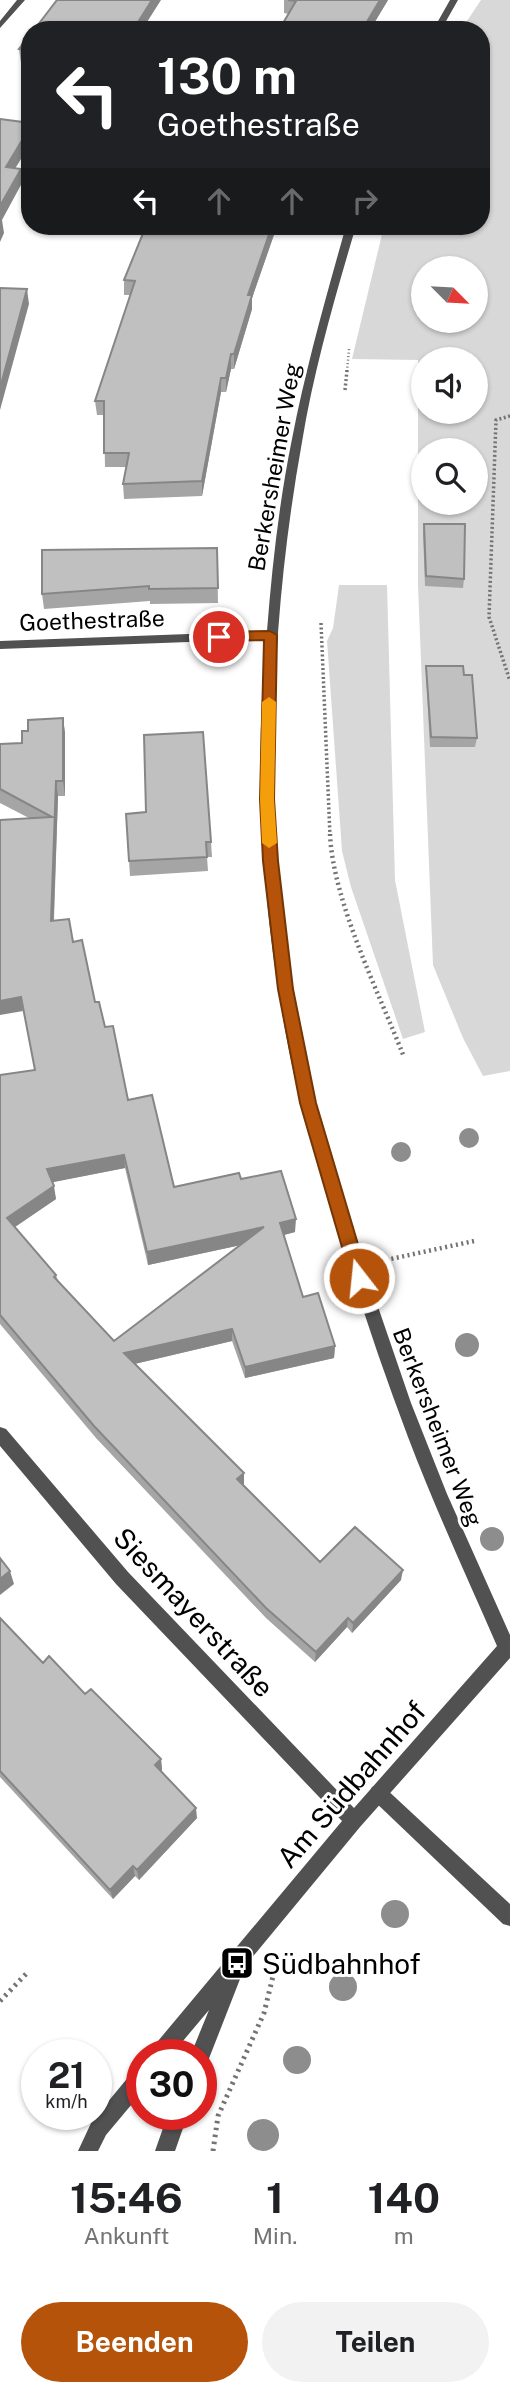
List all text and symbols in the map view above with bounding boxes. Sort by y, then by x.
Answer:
text: 130 m [157,47,297,105]
icon: left [42,49,133,140]
text: Goethestraße [157,106,360,143]
icon: left [127,182,165,220]
icon: ahead [200,182,238,220]
icon: ahead [273,182,311,220]
icon: right [346,182,384,220]
north arrow [411,256,488,332]
map controls [411,256,488,515]
button: sound [411,347,488,424]
street label: Berkersheimer Weg [242,361,306,573]
button: search [411,438,488,515]
street label: Goethestraße [19,604,165,636]
pin [189,607,249,667]
icon: arrive [200,618,238,656]
position arrow [322,1241,396,1315]
street label: Berkersheimer Weg [388,1324,488,1530]
street label: Siesmayerstraße [107,1521,281,1703]
street label: Am Südbahnhof [270,1694,432,1874]
bus stop icon: Südbahnhof [218,1944,256,1982]
place label: Südbahnhof [262,1947,421,1980]
speed limit sign: 30 [126,2039,217,2130]
text: 21 [48,2055,85,2096]
text: km/h [45,2091,88,2112]
text: 15:46 [70,2173,183,2222]
text: 1 [266,2173,284,2222]
text: 140 [367,2173,440,2222]
text: Ankunft [83,2222,169,2249]
text: Min. [253,2222,297,2249]
text: m [394,2222,414,2249]
button: Beenden [21,2302,248,2382]
button: Teilen [262,2302,489,2382]

